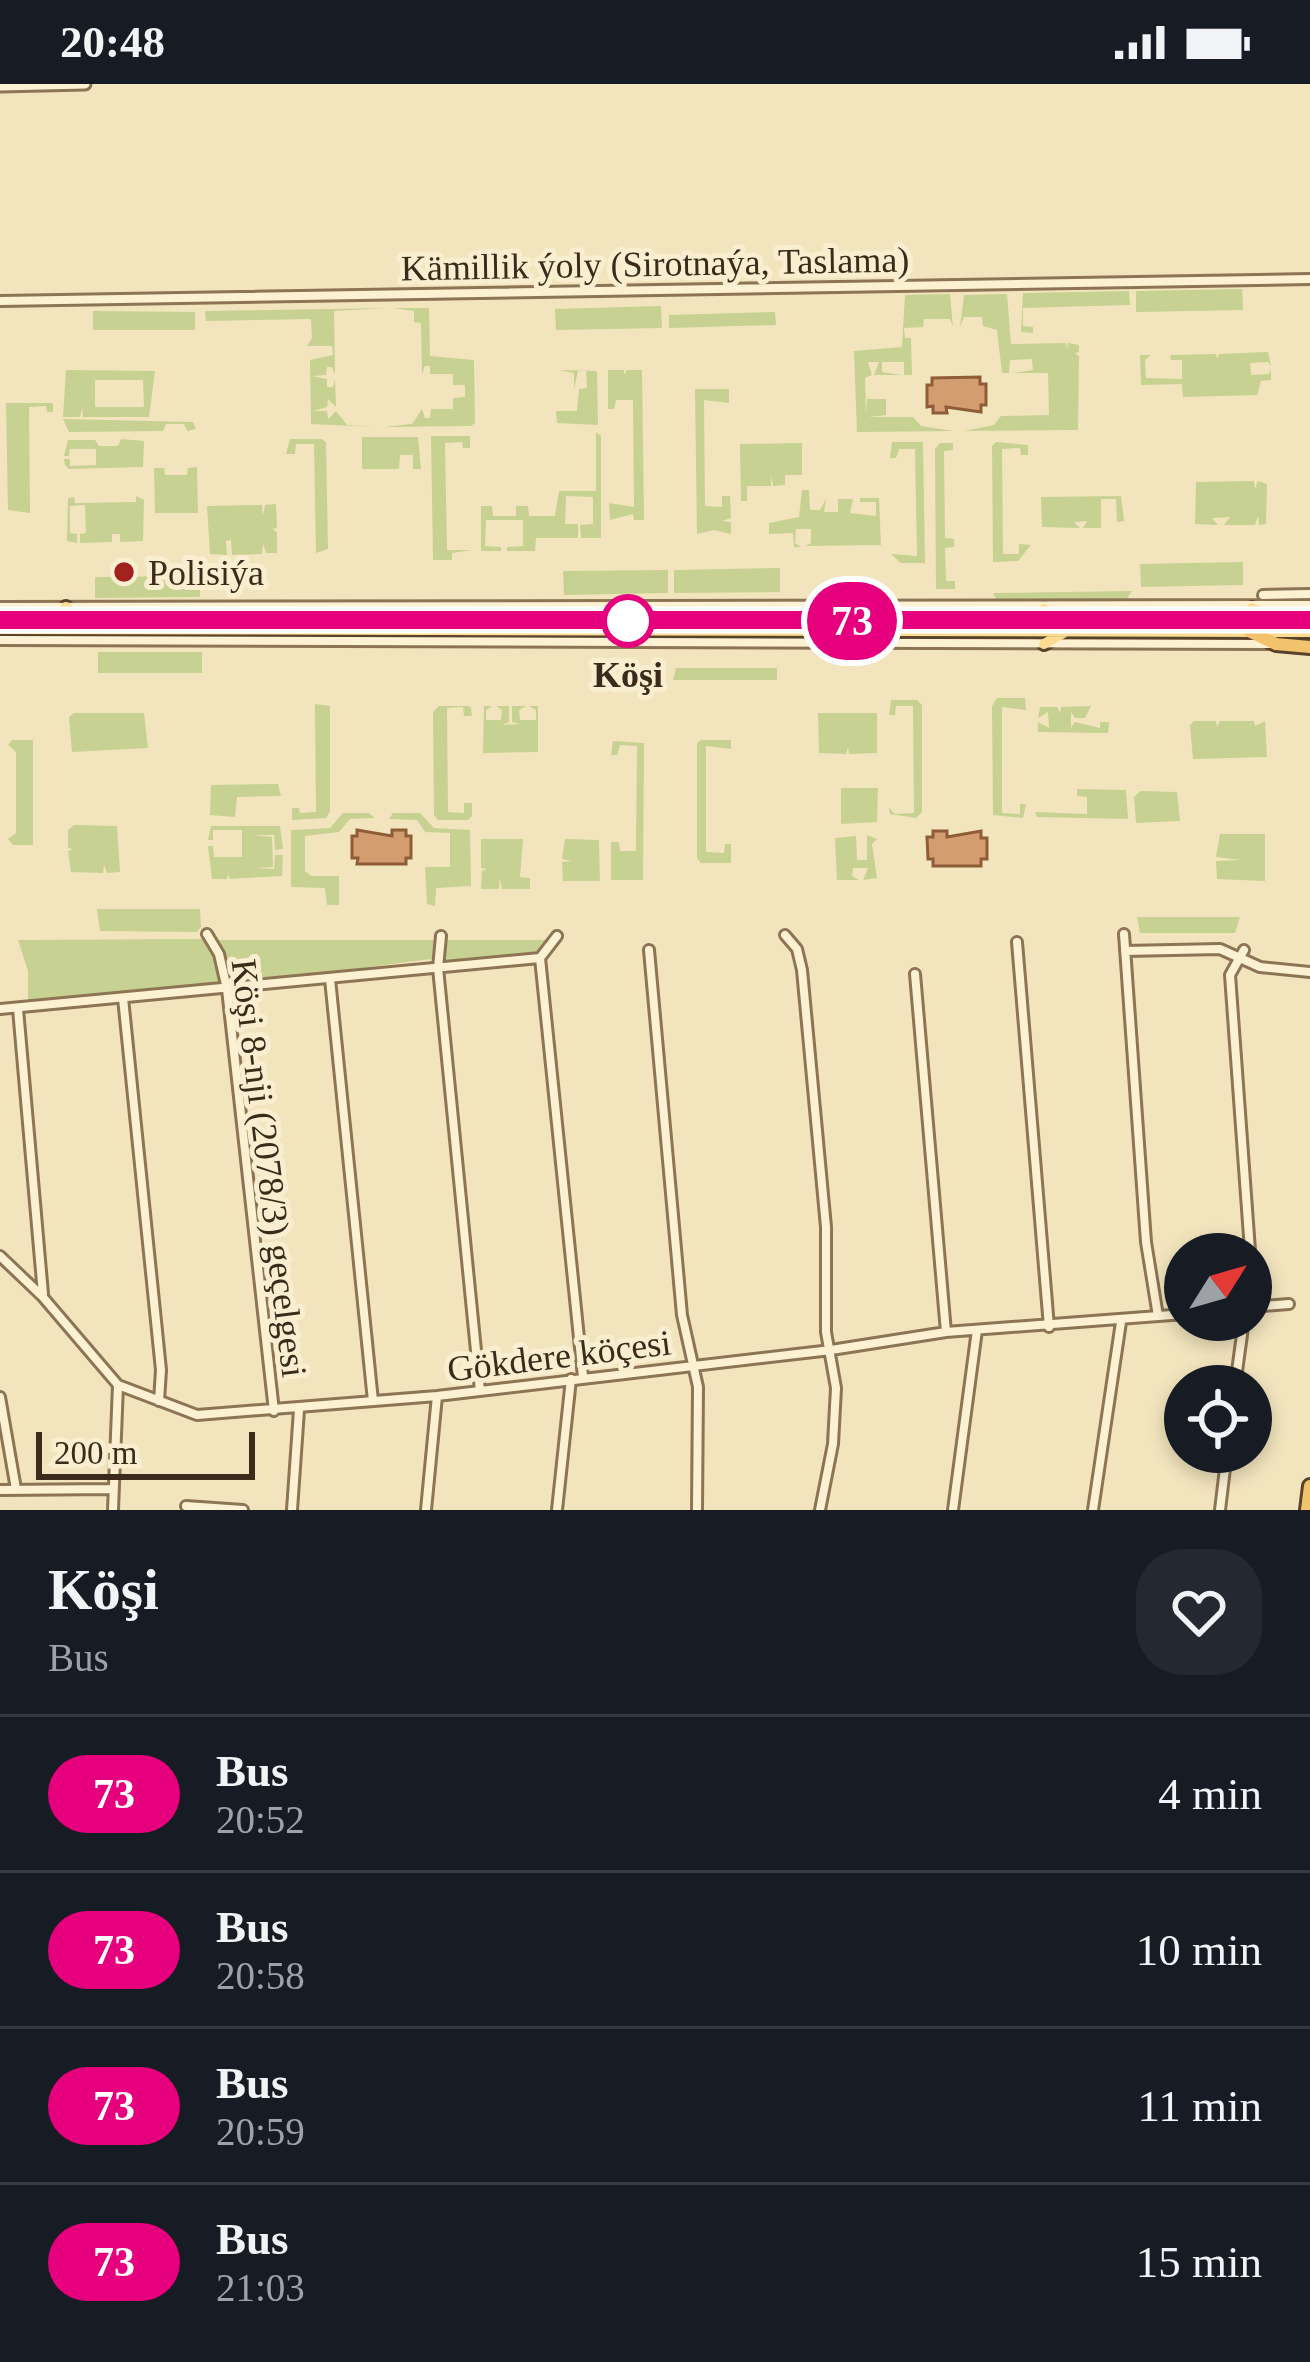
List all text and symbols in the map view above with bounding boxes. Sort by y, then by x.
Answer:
text: 20:48 [60,17,165,67]
street label: Kämillik ýoly (Sirotnaýa, Taslama) [400,240,910,288]
place label: Polisiýa [148,553,264,593]
marker: Polisiýa [111,559,137,585]
line badge: 73 [798,582,906,660]
marker: Köşi [603,596,653,646]
text: 73 [831,598,873,644]
place label: Köşi [593,655,663,695]
street label: Köşi 8-nji (2078/3) geçelgesi [224,957,315,1379]
north arrow [1164,1233,1272,1341]
map controls [1164,1233,1272,1473]
street label: Gökdere köçesi [445,1322,673,1390]
button: locate [1164,1365,1272,1473]
scale bar [36,1426,255,1479]
text: 200 m [54,1435,137,1471]
button: heart [1136,1549,1262,1675]
text: Köşi [48,1558,159,1621]
text: Bus [48,1636,109,1679]
text: Bus [216,1746,289,1796]
text: 4 min [1158,1769,1262,1819]
text: 73 [93,1771,135,1817]
text: 20:52 [216,1798,305,1841]
text: Bus [216,1902,289,1952]
text: 10 min [1136,1925,1262,1975]
text: 73 [93,1927,135,1973]
text: 20:58 [216,1954,305,1997]
text: Bus [216,2058,289,2108]
text: 11 min [1137,2081,1262,2131]
text: 73 [93,2083,135,2129]
text: 20:59 [216,2110,305,2153]
text: Bus [216,2214,289,2264]
text: 15 min [1136,2237,1262,2287]
text: 73 [93,2239,135,2285]
text: 21:03 [216,2266,305,2309]

